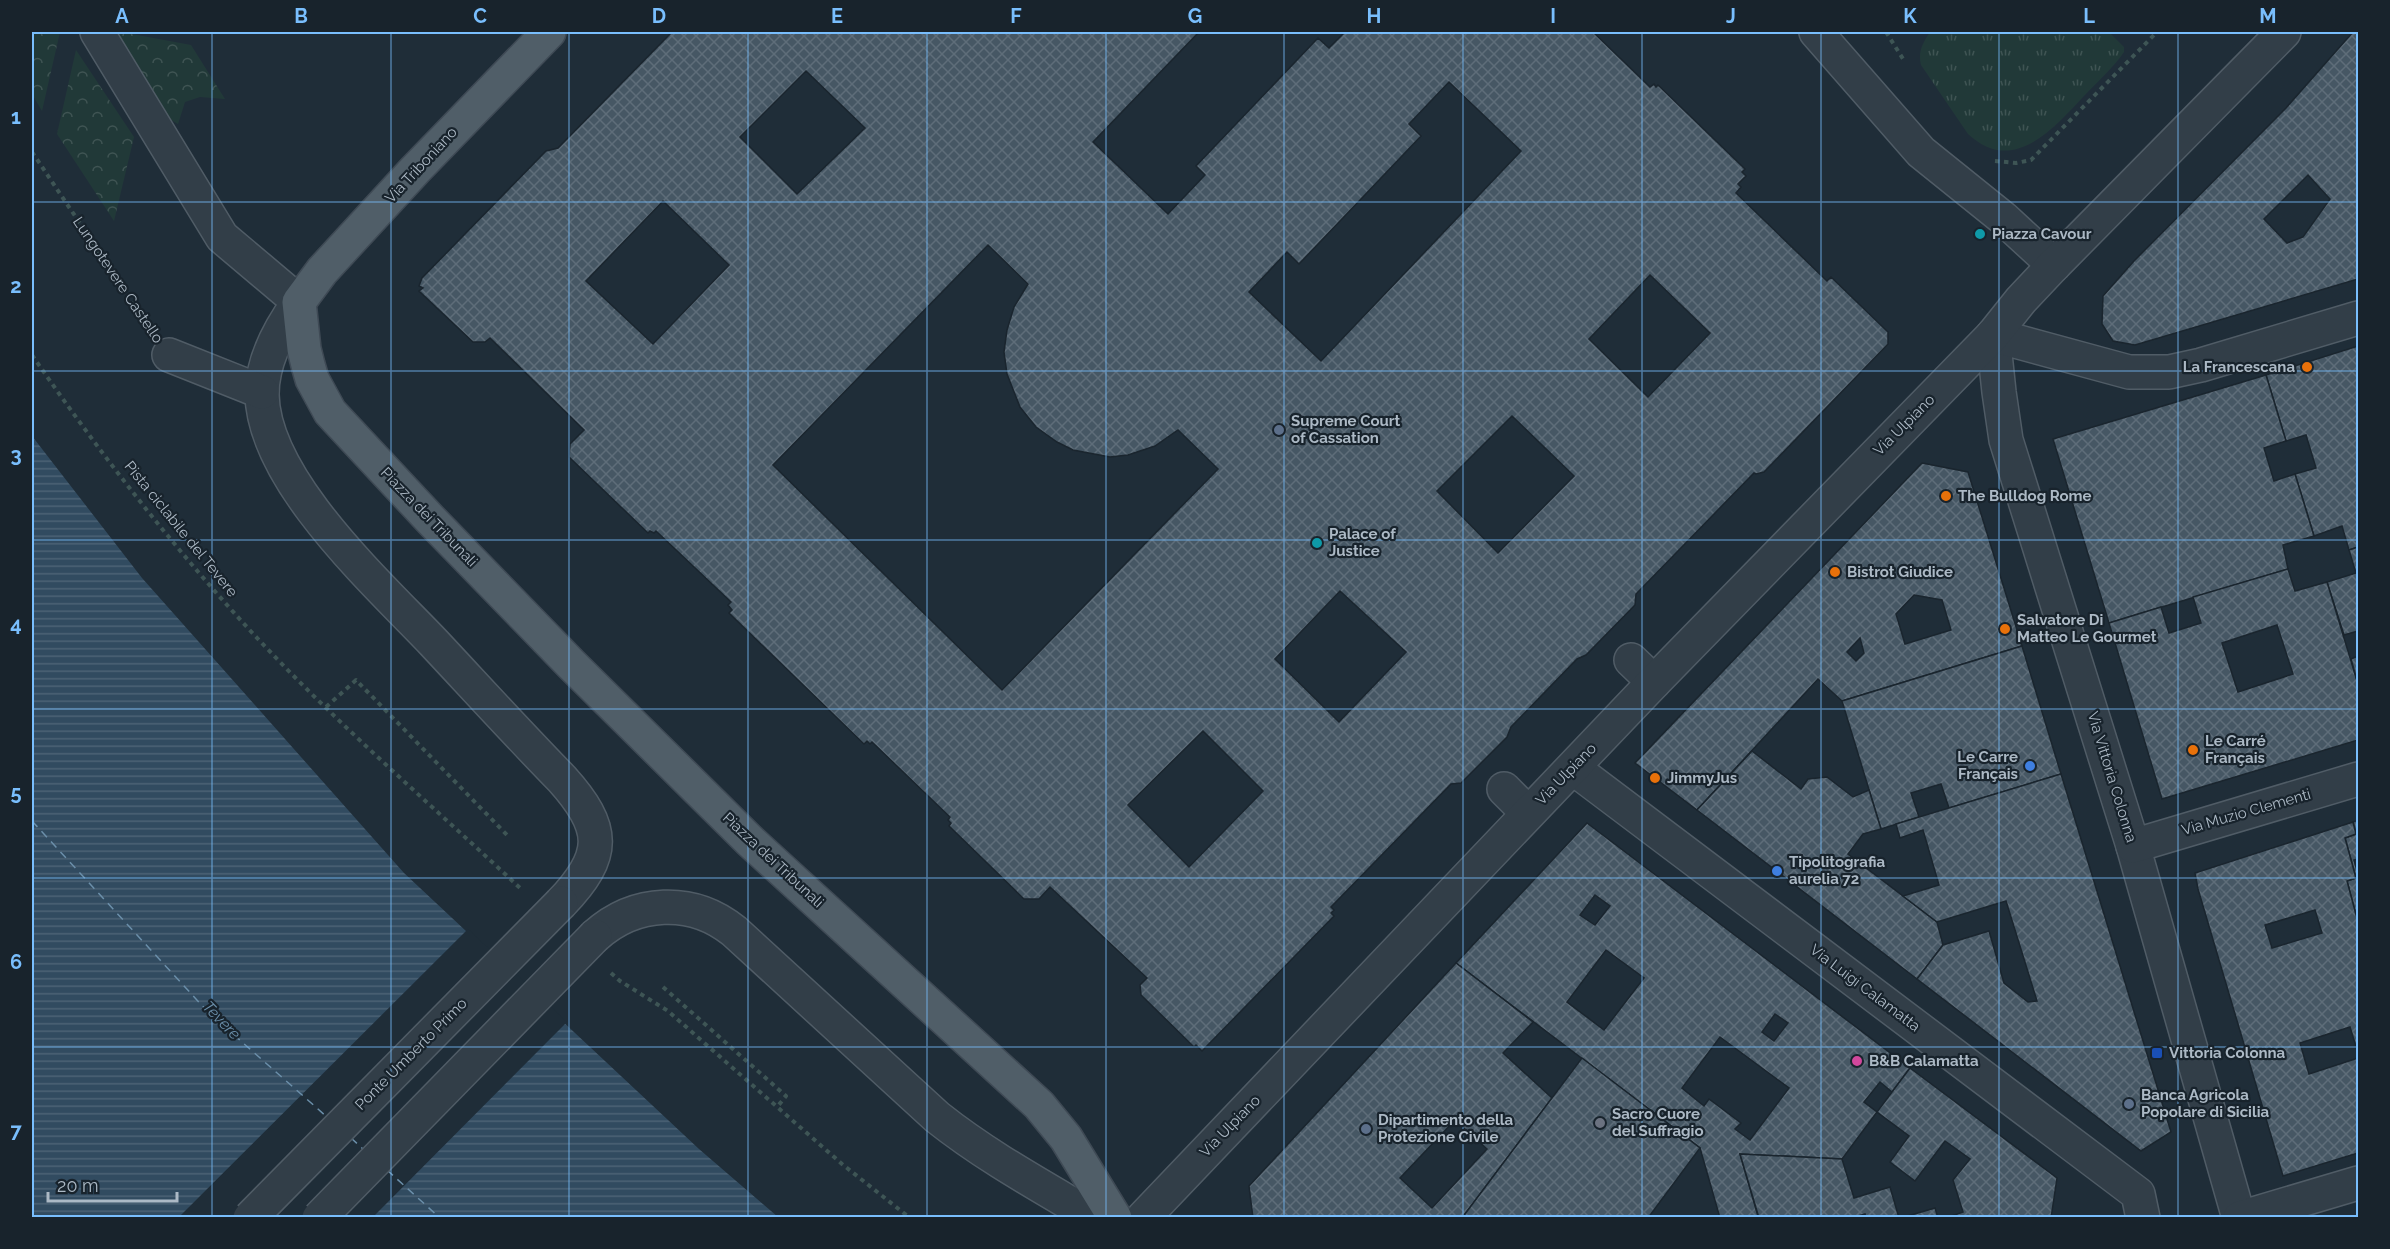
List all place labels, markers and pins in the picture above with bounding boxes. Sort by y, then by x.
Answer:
place label: Piazza Cavour [1992,225,2092,243]
marker: Piazza Cavour [1973,227,1987,241]
place label: La Francescana [2183,358,2295,376]
marker: La Francescana [2300,360,2314,374]
place label: Supreme Court of Cassation [1291,412,1401,447]
marker: Supreme Court of Cassation [1272,423,1286,437]
place label: The Bulldog Rome [1958,487,2092,505]
marker: The Bulldog Rome [1939,489,1953,503]
place label: Palace of Justice [1329,525,1396,560]
marker: Palace of Justice [1310,536,1324,550]
place label: Bistrot Giudice [1847,563,1953,581]
marker: Bistrot Giudice [1828,565,1842,579]
place label: Salvatore Di Matteo Le Gourmet [2017,611,2157,646]
marker: Salvatore Di Matteo Le Gourmet [1998,622,2012,636]
place label: Le Carré Français [2205,732,2266,767]
marker: Le Carré Français [2186,743,2200,757]
place label: Le Carre Français [1957,748,2018,783]
marker: Le Carre Français [2023,759,2037,773]
place label: JimmyJus [1667,769,1737,787]
marker: JimmyJus [1648,771,1662,785]
place label: Tipolitografia aurelia 72 [1789,853,1885,888]
marker: Tipolitografia aurelia 72 [1770,864,1784,878]
place label: Vittoria Colonna [2169,1044,2286,1062]
marker: Vittoria Colonna [2150,1046,2164,1060]
place label: B&B Calamatta [1869,1052,1979,1070]
marker: B&B Calamatta [1850,1054,1864,1068]
place label: Banca Agricola Popolare di Sicilia [2141,1086,2270,1121]
marker: Banca Agricola Popolare di Sicilia [2122,1097,2136,1111]
place label: Sacro Cuore del Suffragio [1612,1105,1703,1140]
place label: Dipartimento della Protezione Civile [1378,1111,1514,1146]
marker: Sacro Cuore del Suffragio [1593,1116,1607,1130]
marker: Dipartimento della Protezione Civile [1359,1122,1373,1136]

